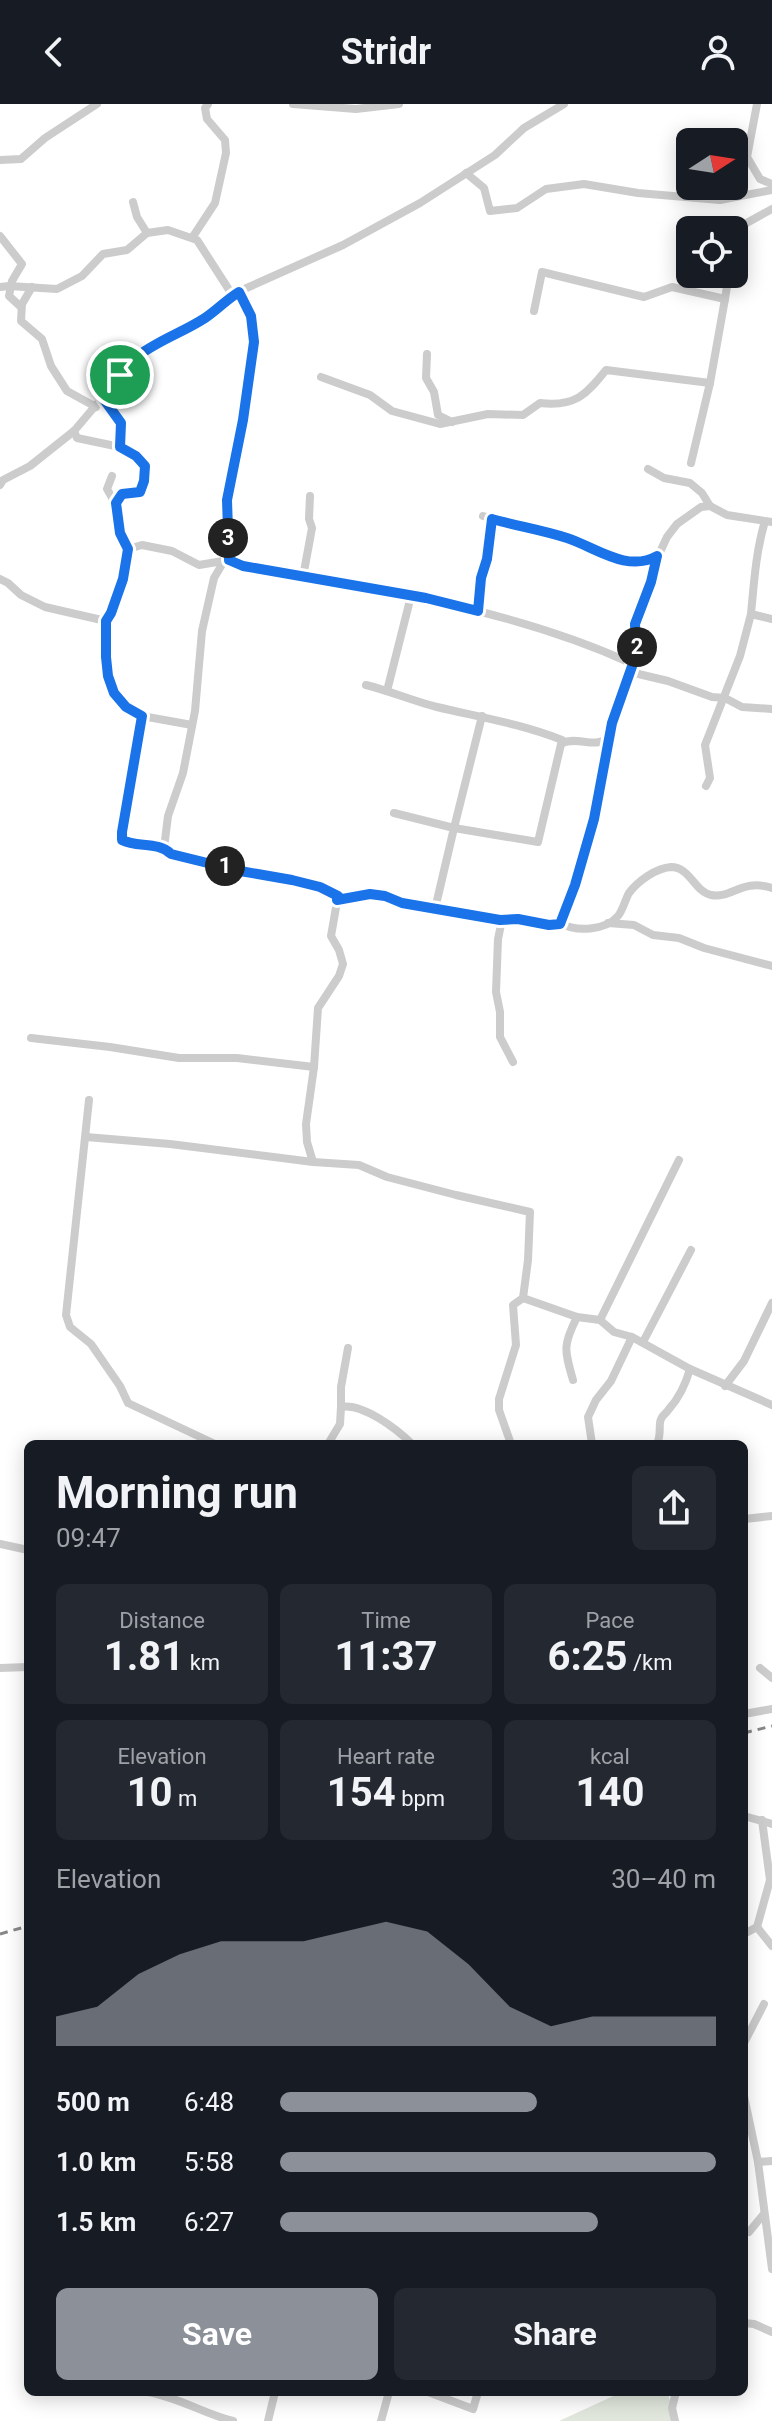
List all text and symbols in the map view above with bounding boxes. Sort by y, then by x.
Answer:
icon: back [32,30,76,74]
icon: person [696,30,740,74]
text: Stridr [341,31,431,73]
north arrow [676,128,748,200]
map controls [676,128,748,288]
button: locate [676,216,748,288]
pin [86,341,154,409]
icon: arrive [98,353,142,397]
pin: 3 [208,518,248,558]
text: 3 [222,525,234,550]
pin: 2 [617,627,657,667]
text: 2 [631,634,643,659]
pin: 1 [205,846,245,886]
text: 1 [219,853,231,878]
button: share [632,1466,716,1550]
text: Morning run [56,1467,298,1519]
text: 09:47 [56,1523,121,1553]
text: Distance [119,1608,205,1633]
text: Time [361,1608,411,1633]
text: Pace [586,1608,634,1633]
text: 1.81 [104,1633,184,1680]
text: 11:37 [334,1633,438,1680]
text: 6:25 [547,1633,628,1680]
text: km [184,1650,220,1675]
text: /km [628,1650,673,1675]
text: Elevation [117,1744,207,1769]
text: Heart rate [337,1744,435,1769]
text: kcal [590,1744,630,1769]
text: 10 [127,1769,173,1816]
text: 154 [327,1769,396,1816]
text: 140 [576,1769,644,1816]
text: m [173,1786,197,1811]
text: bpm [396,1786,445,1811]
text: Elevation [56,1864,161,1894]
text: 30–40 m [611,1864,716,1894]
text: 500 m [56,2087,130,2117]
text: 6:48 [184,2087,234,2117]
text: 1.0 km [56,2147,136,2177]
text: 5:58 [184,2147,234,2177]
text: 1.5 km [56,2207,136,2237]
text: 6:27 [184,2207,234,2237]
button: Save [56,2288,378,2380]
button: Share [394,2288,716,2380]

